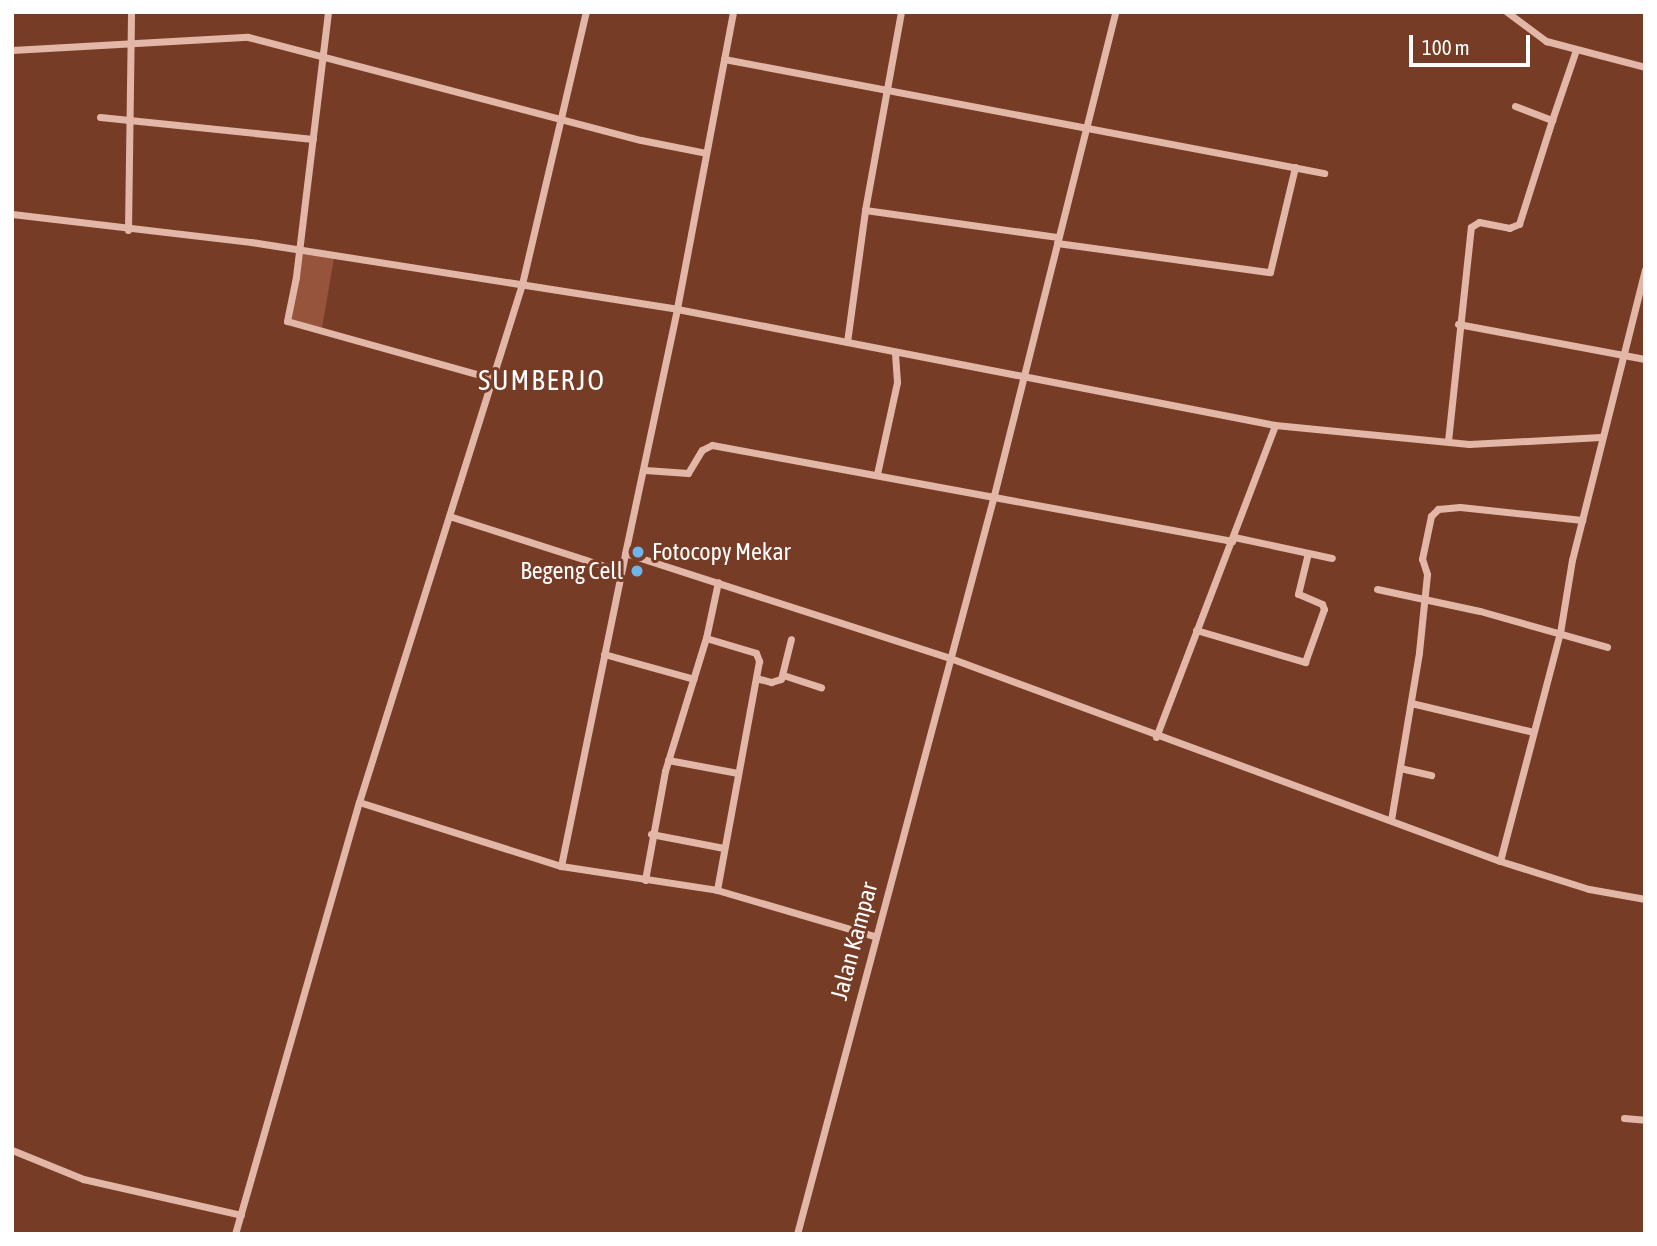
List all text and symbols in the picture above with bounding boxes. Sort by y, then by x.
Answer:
scale bar [1412,21,1533,65]
text: 100 m [1422,35,1470,59]
district label: SUMBERJO [479,363,605,397]
place label: Fotocopy Mekar [652,538,791,566]
marker: Fotocopy Mekar [630,544,646,560]
place label: Begeng Cell [520,557,623,585]
marker: Begeng Cell [629,563,645,579]
street label: Jalan Kampar [824,879,884,1003]

